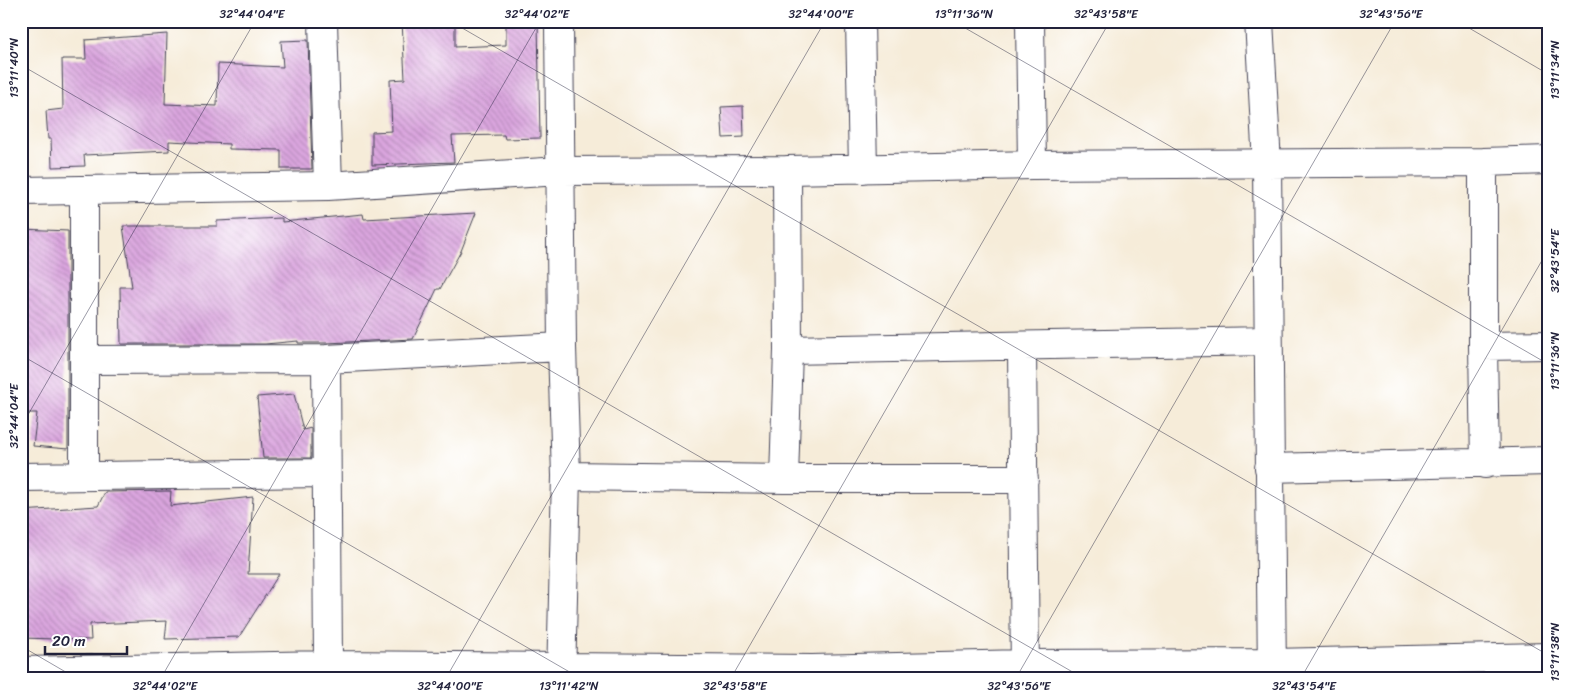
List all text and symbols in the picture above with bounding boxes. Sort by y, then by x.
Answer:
text: 32°44'04"E [220,3,286,25]
text: 32°44'02"E [505,3,570,25]
text: 32°44'00"E [789,3,855,25]
text: 13°11'36"N [935,3,994,25]
text: 32°43'58"E [1074,3,1139,25]
text: 32°43'56"E [1360,3,1424,25]
text: 13°11'40"N [3,37,25,98]
text: 13°11'34"N [1544,40,1566,100]
text: 32°43'54"E [1544,228,1566,293]
text: 13°11'36"N [1544,331,1566,390]
text: 32°44'04"E [3,382,25,448]
text: 13°11'38"N [1544,622,1566,681]
scale bar [45,624,128,656]
text: 20 m [52,628,86,654]
text: 32°44'02"E [133,675,198,697]
text: 32°44'00"E [418,675,484,697]
text: 13°11'42"N [539,675,599,697]
text: 32°43'58"E [703,675,768,697]
text: 32°43'56"E [988,675,1052,697]
text: 32°43'54"E [1272,675,1337,697]

